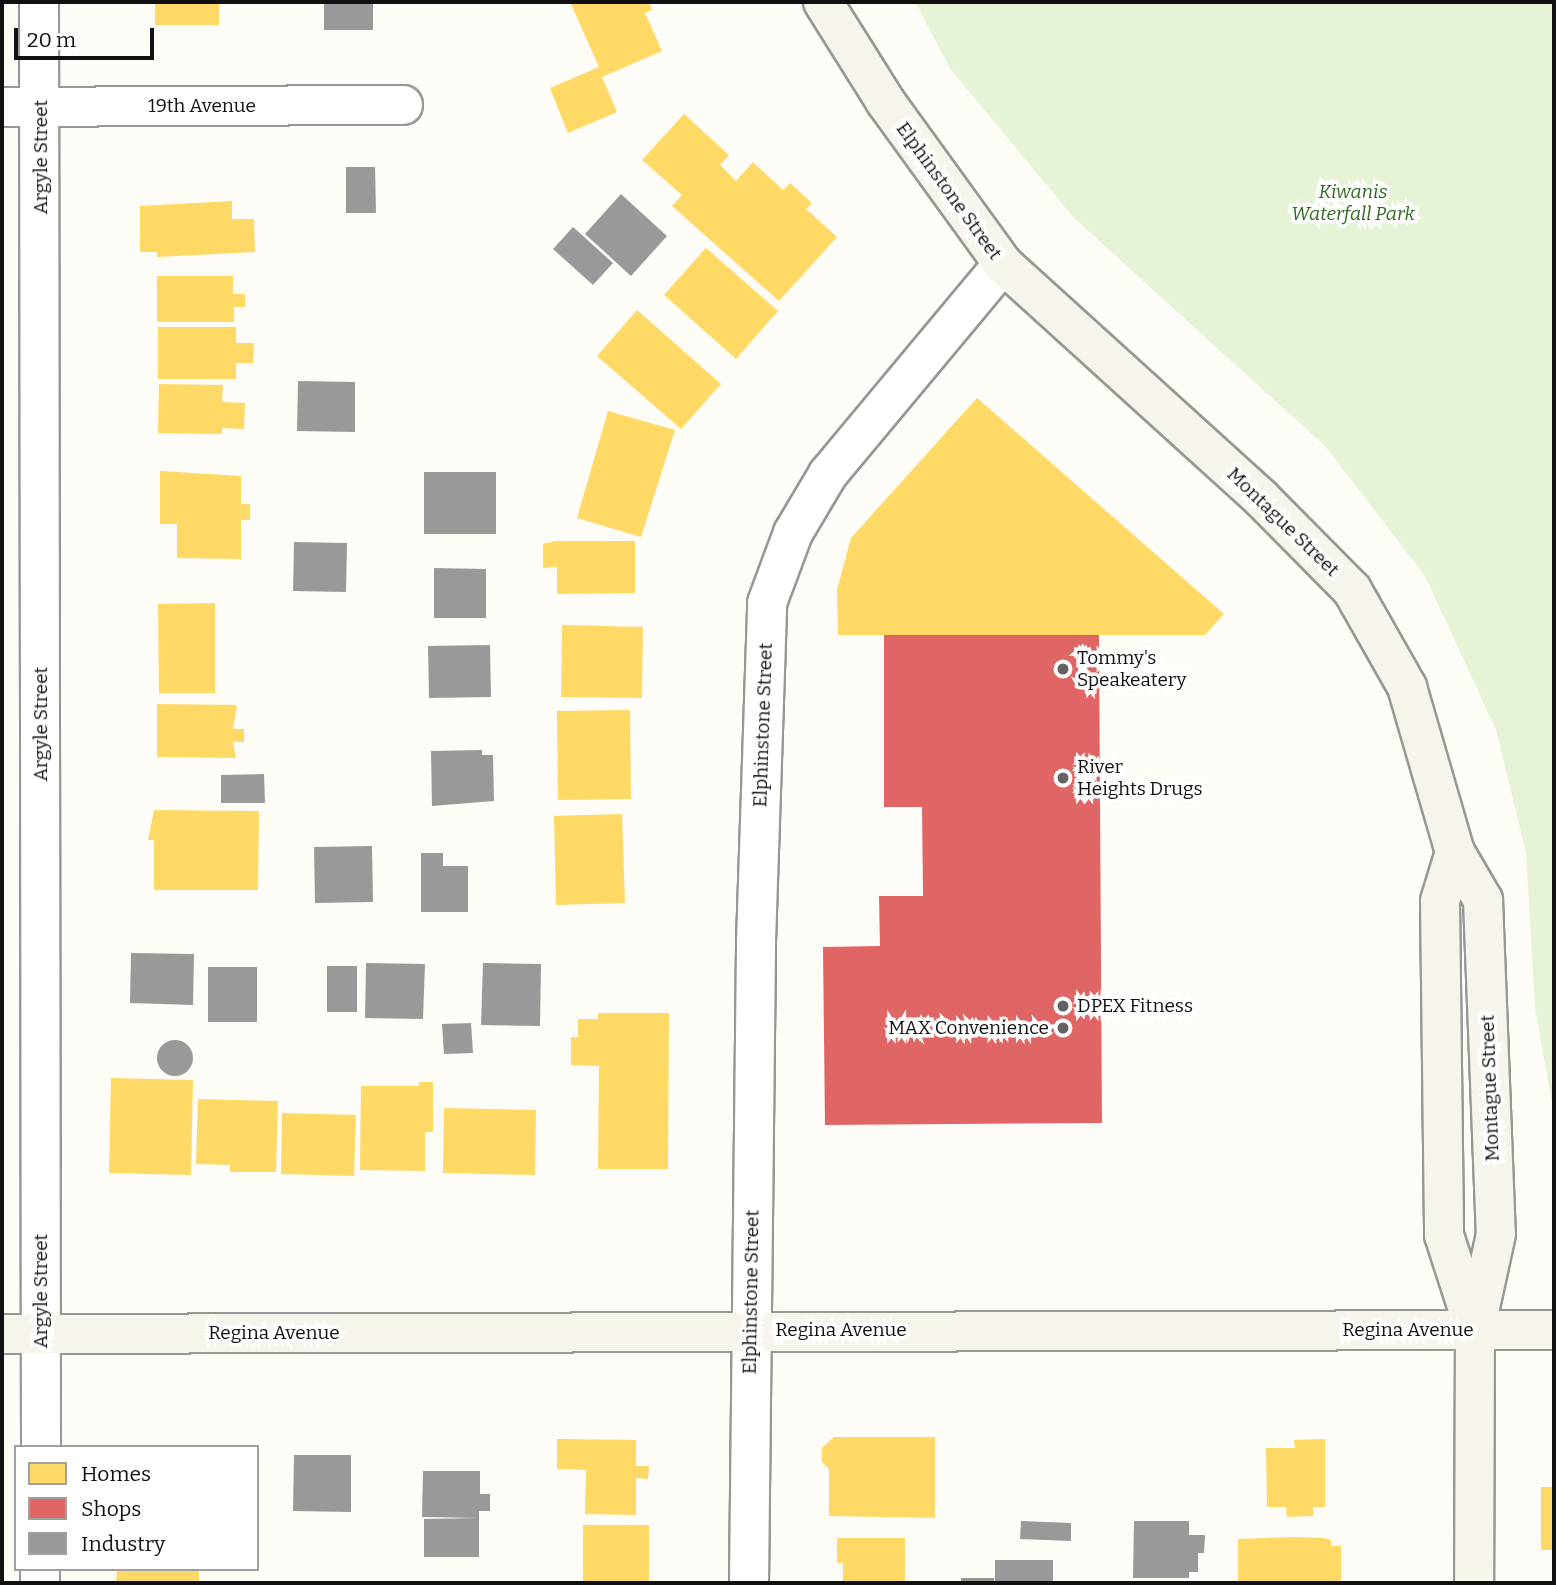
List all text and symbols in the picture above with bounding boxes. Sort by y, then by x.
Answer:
scale bar [18,14,158,58]
text: 20 m [27,27,76,53]
street label: 19th Avenue [148,95,256,117]
street label: Argyle Street [30,100,52,214]
street label: Elphinstone Street [891,118,1007,264]
park label: Kiwanis Waterfall Park [1291,181,1415,225]
street label: Montague Street [1222,463,1344,581]
street label: Elphinstone Street [749,642,777,808]
place label: Tommy's Speakeatery [1077,647,1187,691]
marker: Tommy's Speakeatery [1055,661,1071,677]
street label: Argyle Street [30,667,52,781]
place label: River Heights Drugs [1077,756,1203,800]
marker: River Heights Drugs [1055,770,1071,786]
place label: DPEX Fitness [1077,995,1193,1017]
marker: DPEX Fitness [1055,998,1071,1014]
street label: Montague Street [1476,1014,1504,1162]
place label: MAX Convenience [888,1017,1049,1039]
marker: MAX Convenience [1055,1020,1071,1036]
street label: Elphinstone Street [738,1210,764,1374]
street label: Argyle Street [30,1234,52,1348]
street label: Regina Avenue [775,1319,907,1341]
street label: Regina Avenue [1342,1319,1474,1341]
street label: Regina Avenue [208,1322,340,1344]
legend [14,1445,259,1571]
text: Homes [81,1461,151,1487]
text: Shops [81,1496,141,1522]
text: Industry [81,1531,165,1557]

